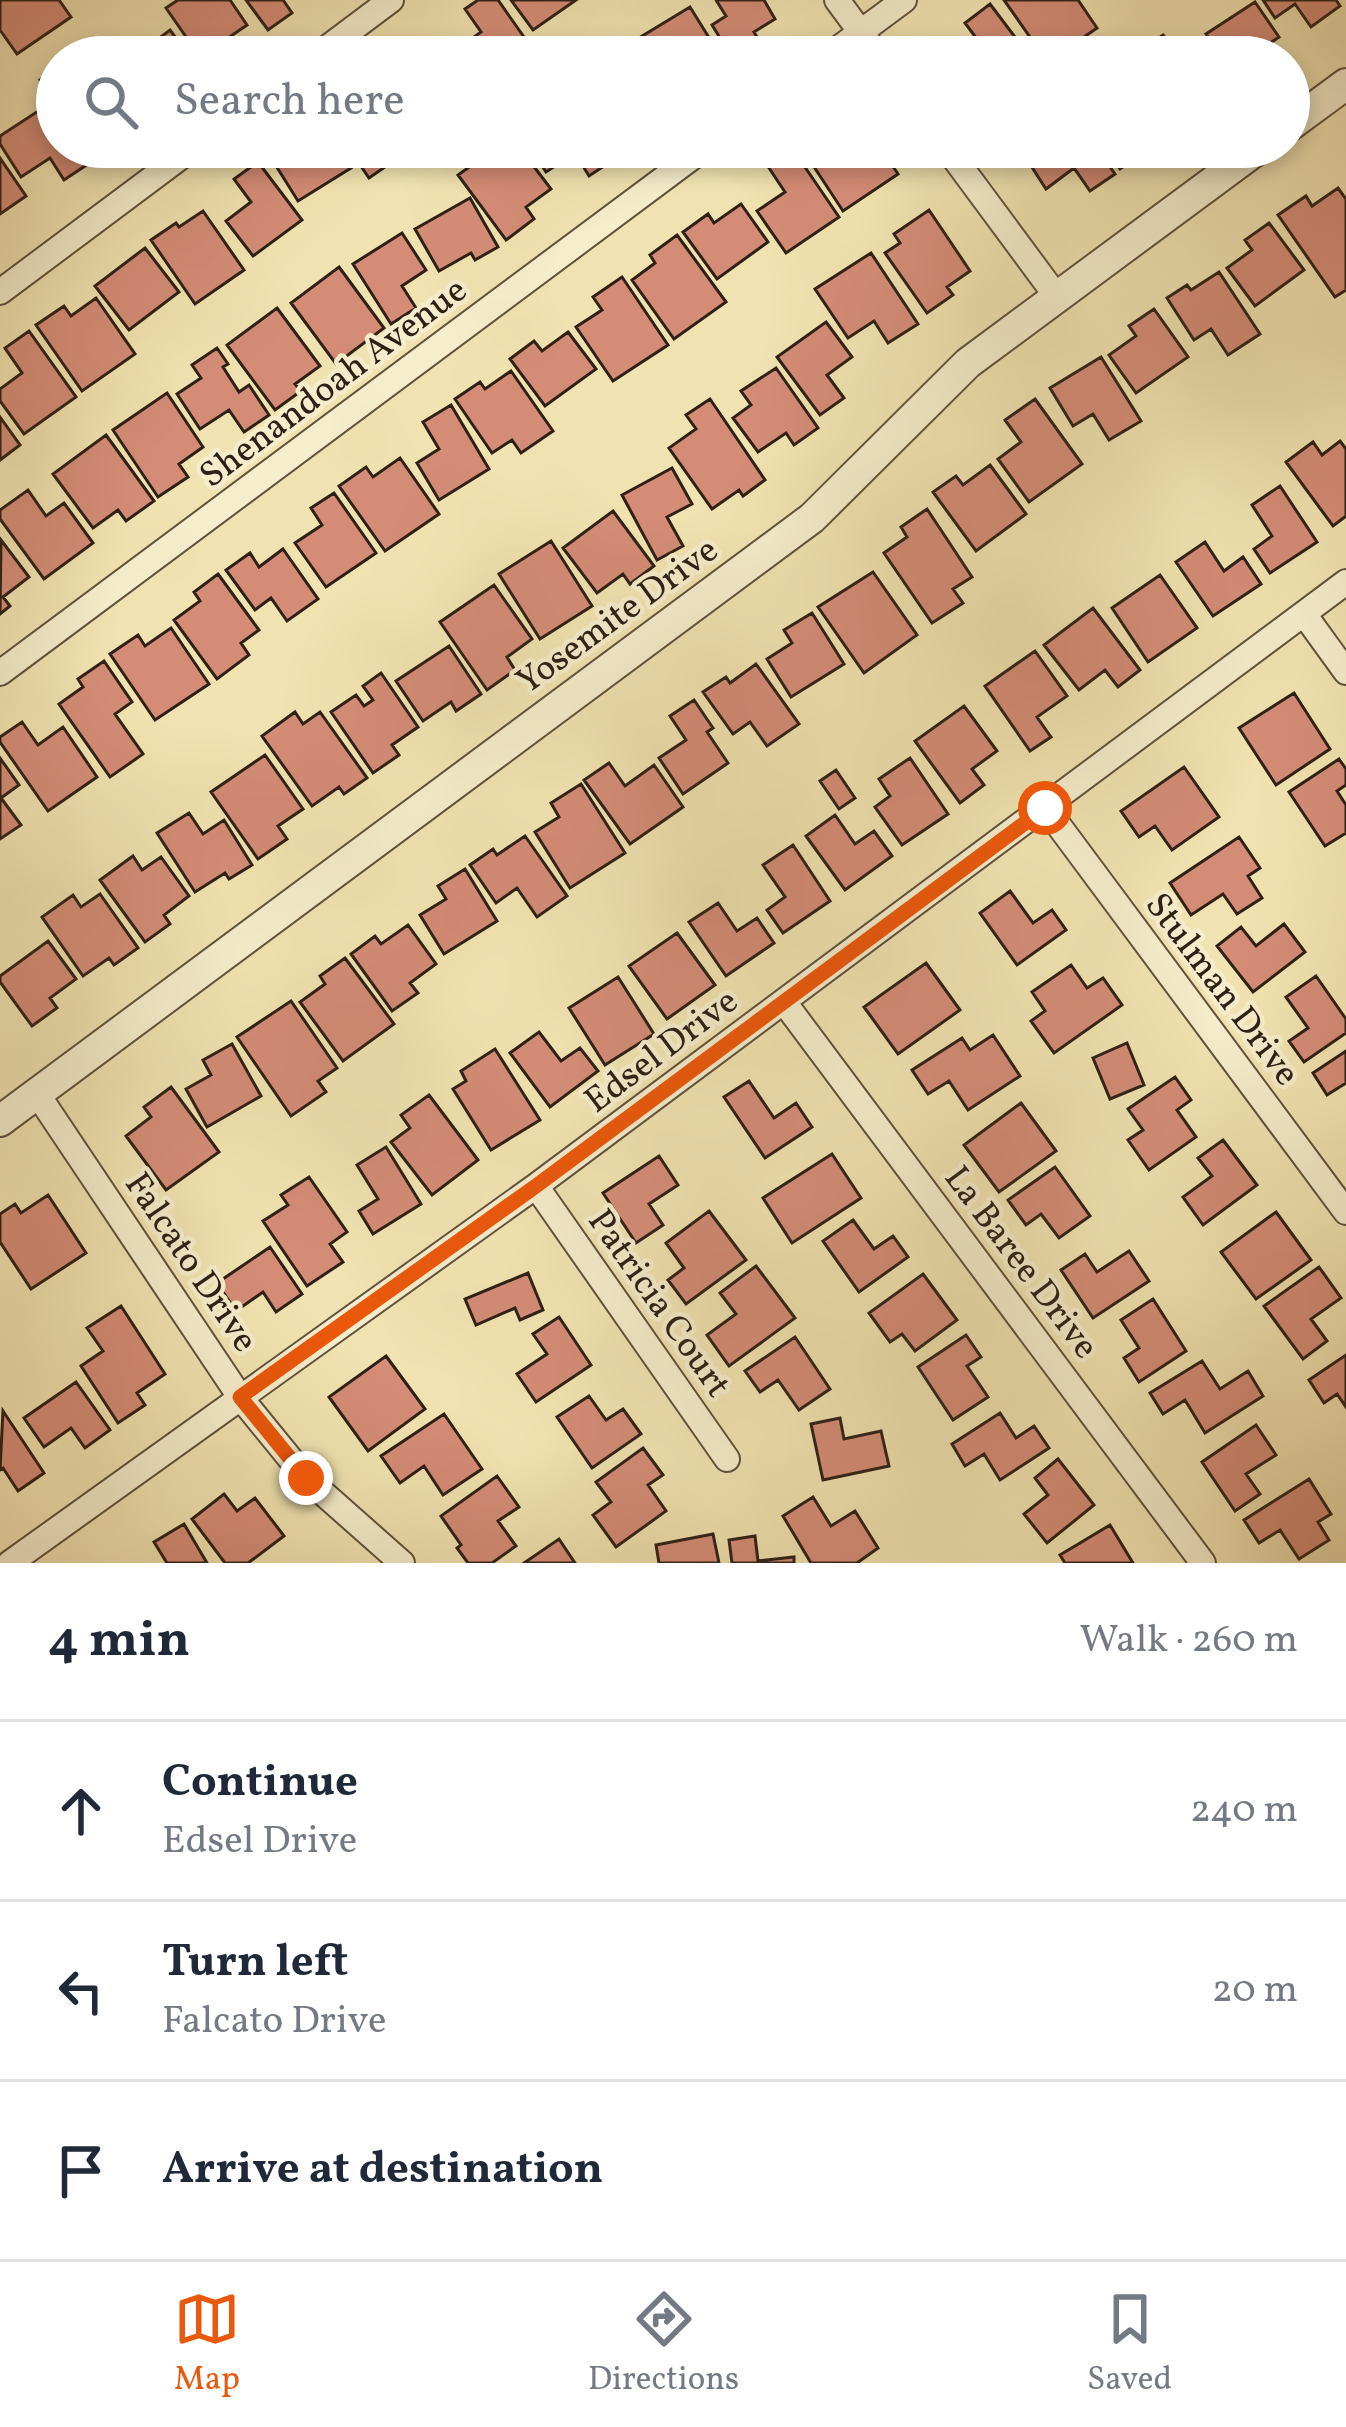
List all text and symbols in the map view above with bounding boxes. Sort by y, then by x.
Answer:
search box [36,36,1310,168]
icon: search [78,69,144,135]
text: Search here [174,71,405,134]
street label: Shenandoah Avenue [190,267,478,501]
street label: Yosemite Drive [507,527,729,707]
route start [1018,781,1072,835]
street label: Stulman Drive [1132,884,1310,1097]
street label: Edsel Drive [575,978,749,1126]
street label: La Baree Drive [931,1157,1109,1370]
street label: Falcato Drive [111,1163,268,1363]
street label: Patricia Court [574,1200,741,1409]
route end [279,1451,333,1505]
text: 4 min [48,1606,190,1677]
text: Walk · 260 m [1080,1614,1298,1668]
text: Continue [162,1752,358,1815]
icon: ahead [48,1778,114,1844]
text: 240 m [1190,1784,1298,1838]
text: Edsel Drive [162,1815,357,1869]
text: Turn left [162,1932,348,1995]
icon: left [48,1958,114,2024]
text: 20 m [1212,1964,1298,2018]
text: Falcato Drive [162,1995,386,2049]
icon: arrive [48,2138,114,2204]
text: Arrive at destination [162,2139,603,2202]
tab: Map [174,2286,240,2404]
tab: Directions [588,2286,739,2404]
tab: Saved [1087,2286,1172,2404]

